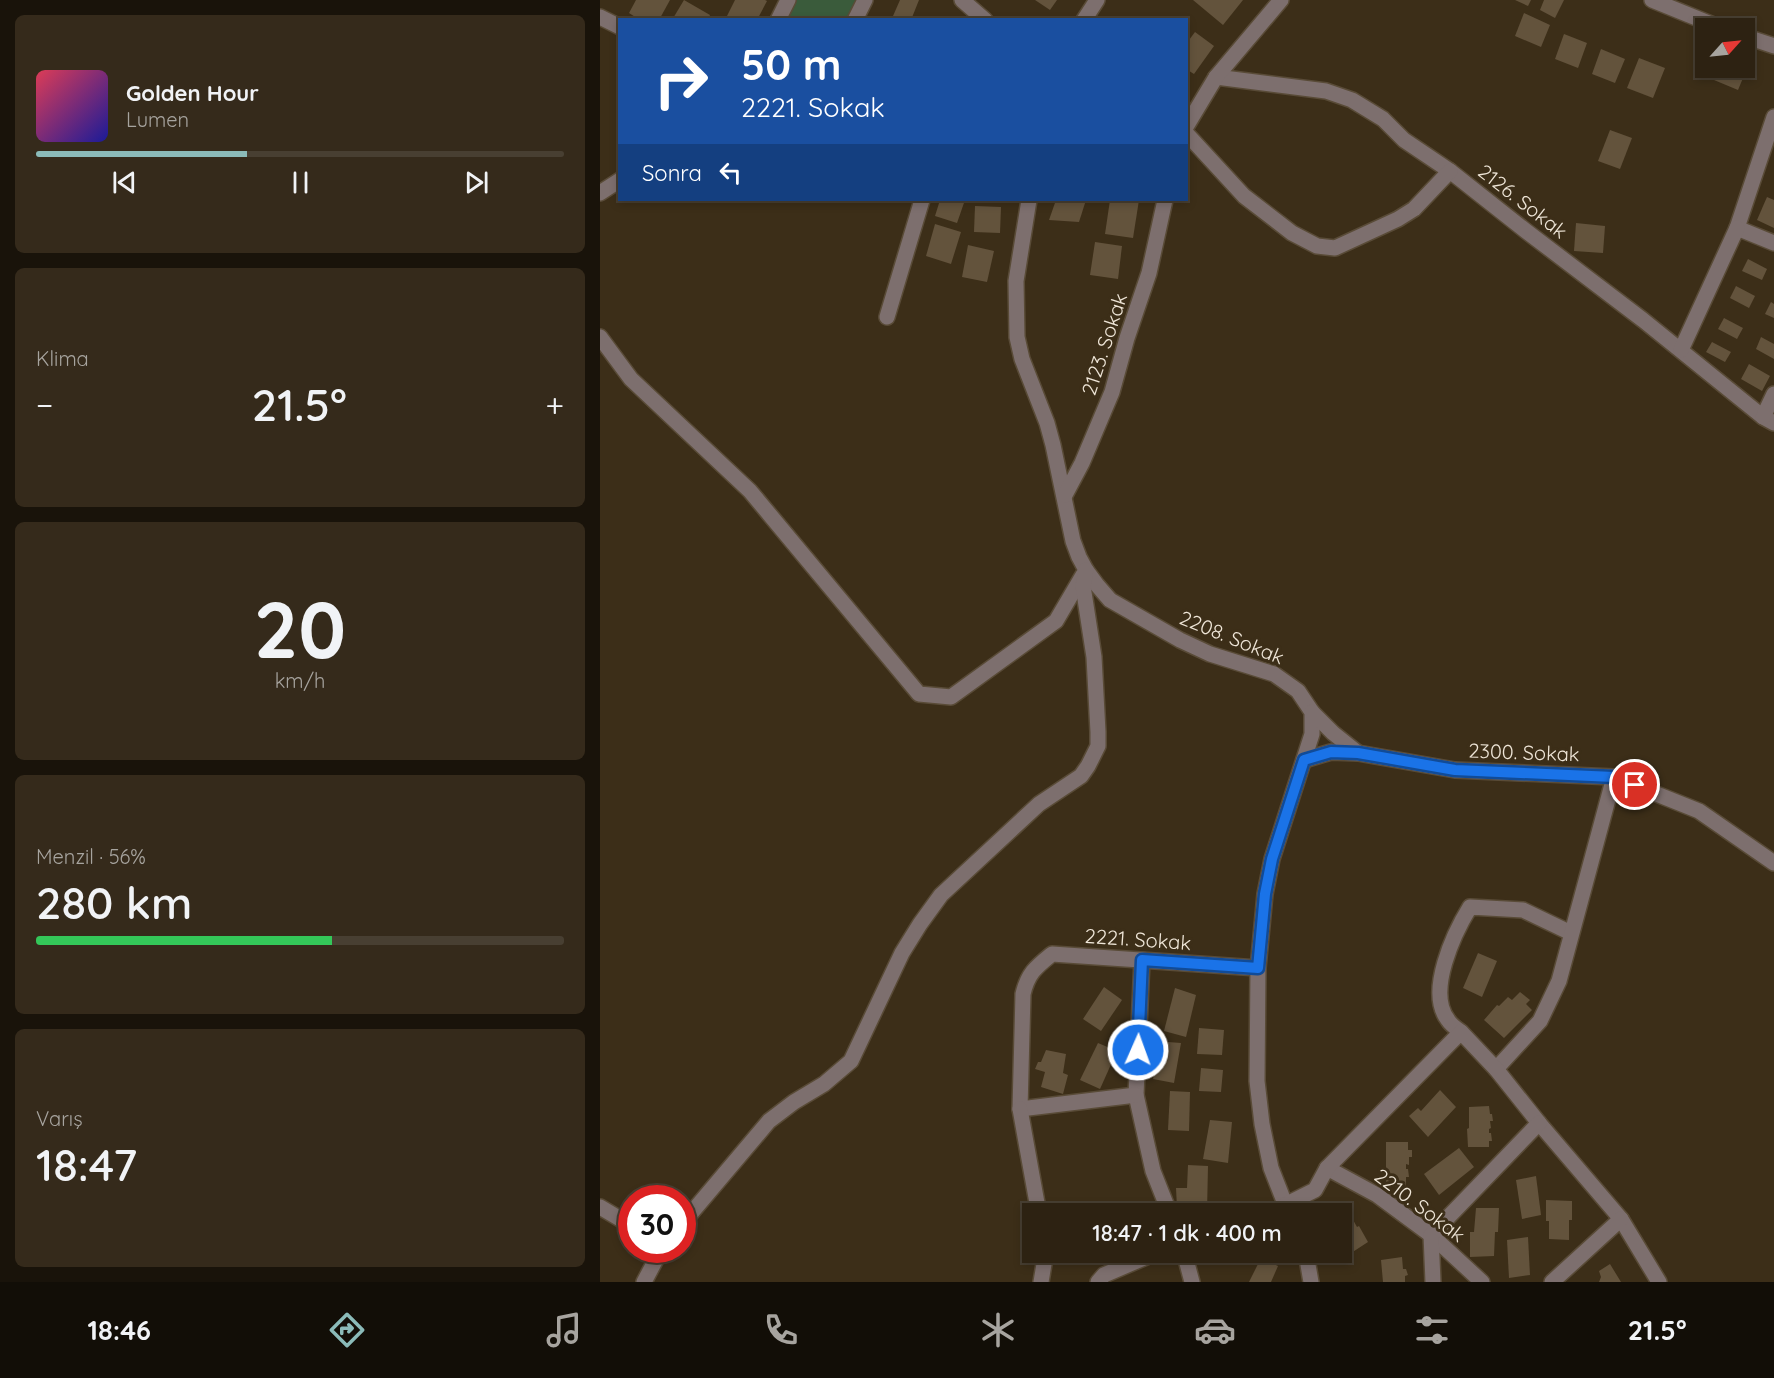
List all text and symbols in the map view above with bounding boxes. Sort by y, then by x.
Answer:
north arrow [1695,18,1755,78]
map controls [1695,18,1755,78]
text: 50 m [741,38,841,91]
icon: right [642,42,720,120]
text: Golden Hour [126,79,259,107]
text: 2221. Sokak [741,90,885,124]
text: Lumen [126,107,189,132]
icon: left [714,156,747,189]
street label: 2126. Sokak [1473,158,1573,244]
text: Sonra [642,159,702,187]
icon: previous [108,166,141,199]
icon: pause [284,166,317,199]
icon: next [460,166,493,199]
street label: 2123. Sokak [1076,290,1132,398]
text: Klima [36,346,89,371]
text: 21.5° [252,376,347,432]
text: − [36,384,53,425]
text: + [545,384,564,425]
text: 20 [254,580,346,678]
street label: 2208. Sokak [1176,605,1288,669]
text: km/h [275,668,325,693]
street label: 2300. Sokak [1468,738,1580,766]
pin [1609,759,1660,810]
icon: arrive [1618,768,1651,801]
text: Menzil · 56% [36,844,146,869]
text: 280 km [36,874,192,930]
street label: 2221. Sokak [1084,923,1192,955]
position arrow [1106,1018,1170,1082]
text: Varış [36,1106,83,1131]
text: 18:47 [36,1136,137,1192]
street label: 2210. Sokak [1370,1163,1470,1247]
speed limit sign: 30 [618,1185,696,1263]
text: 18:47 · 1 dk · 400 m [1092,1219,1282,1247]
icon: directions [326,1309,368,1351]
icon: music [543,1309,585,1351]
icon: phone [760,1309,802,1351]
icon: climate [977,1309,1019,1351]
icon: car [1194,1309,1236,1351]
icon: filters [1411,1309,1453,1351]
text: 18:46 [87,1313,151,1347]
text: 21.5° [1628,1313,1687,1347]

